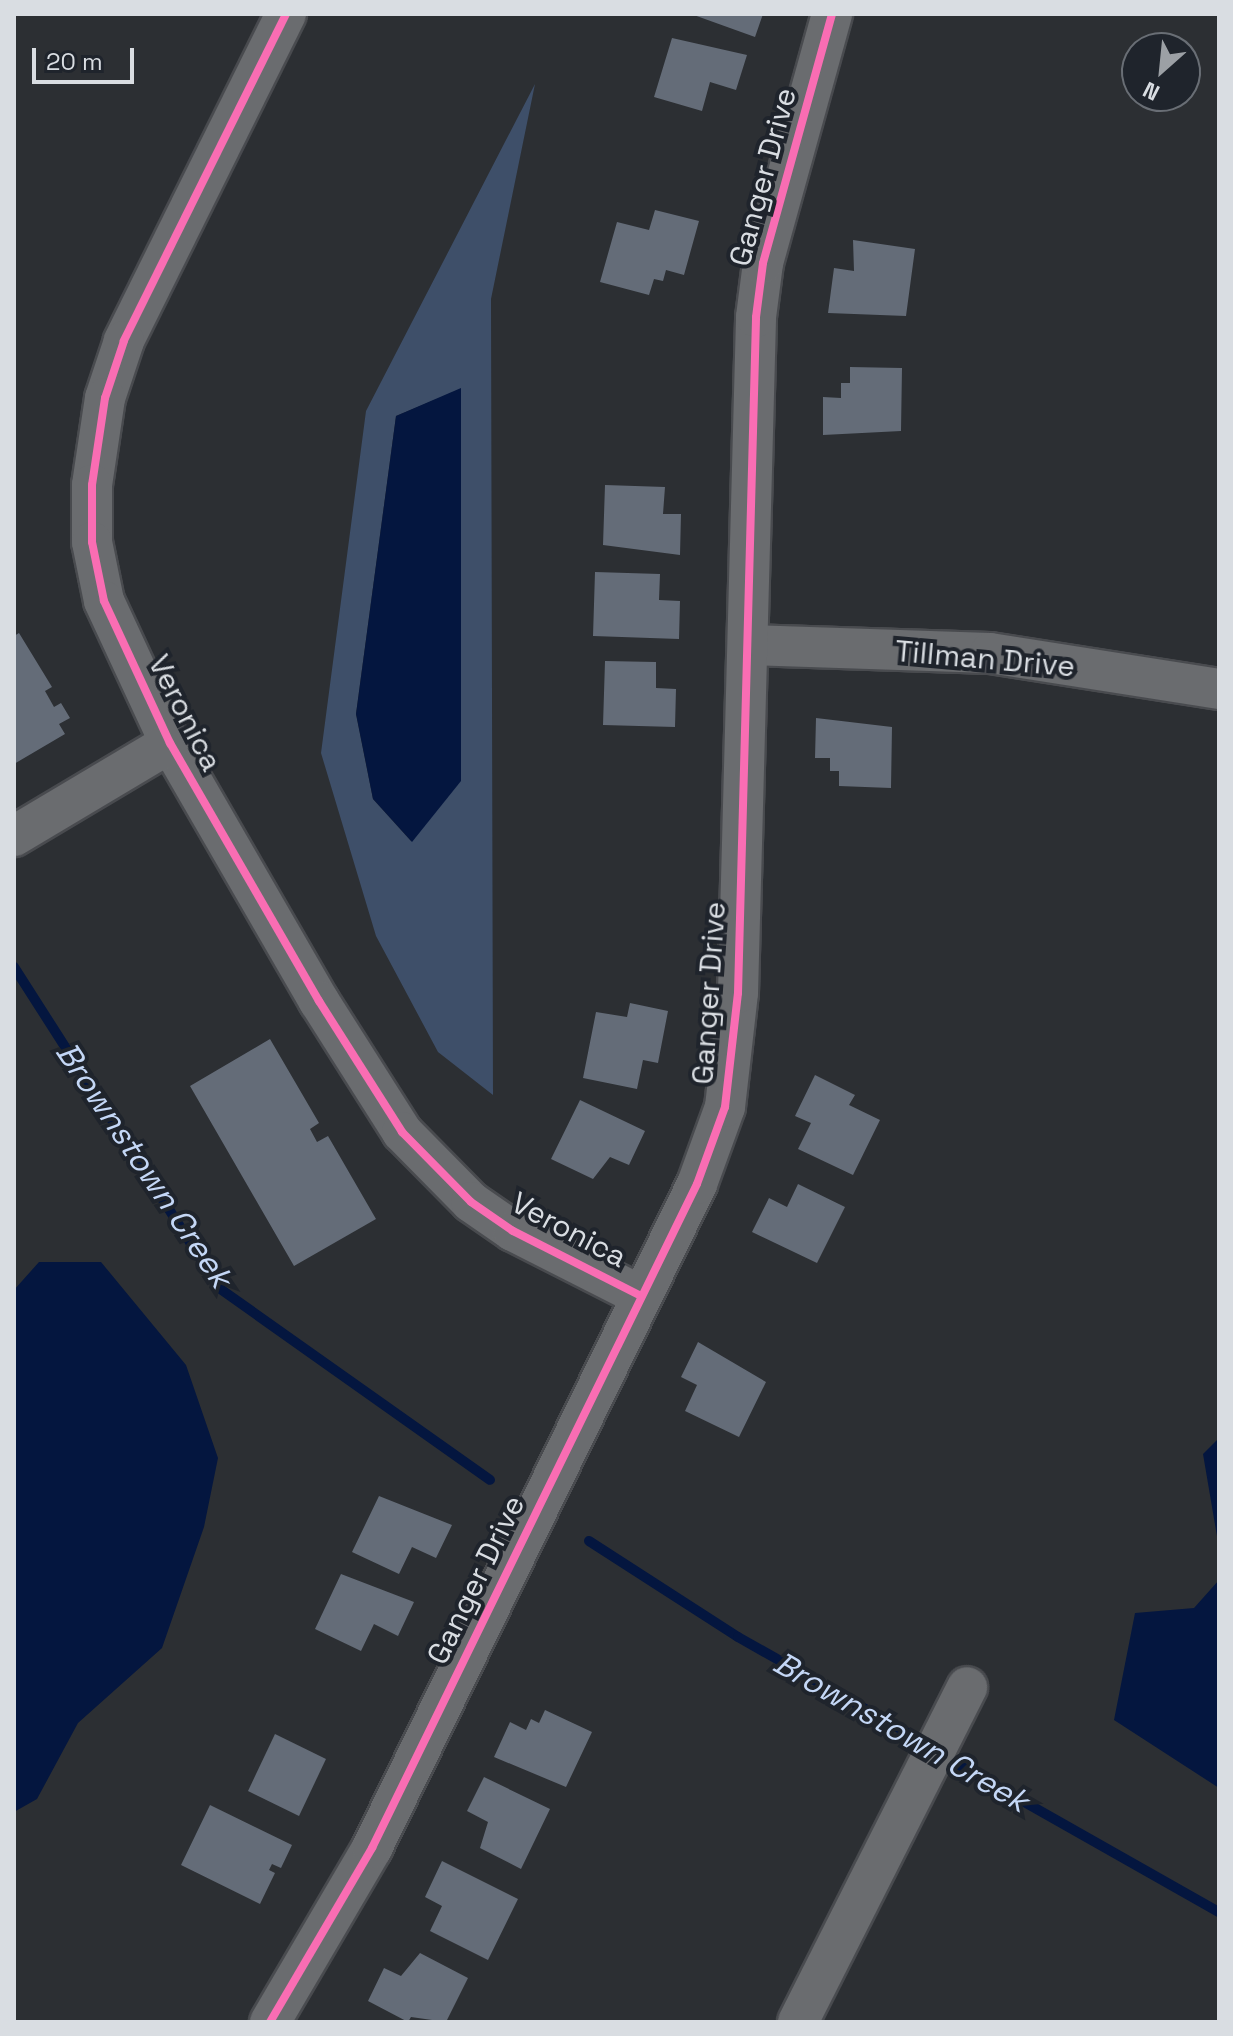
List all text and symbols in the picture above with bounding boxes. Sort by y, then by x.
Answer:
scale bar [36,32,138,82]
north arrow [1121,32,1201,112]
text: 20 m [46,46,103,77]
text: N [1138,76,1164,107]
street label: Ganger Drive [722,84,804,270]
street label: Tillman Drive [894,633,1076,685]
street label: Veronica [140,649,230,777]
street label: Ganger Drive [685,900,733,1086]
water label: Brownstown Creek [48,1035,240,1295]
street label: Veronica [505,1185,633,1275]
street label: Ganger Drive [420,1490,532,1670]
water label: Brownstown Creek [767,1643,1035,1821]

